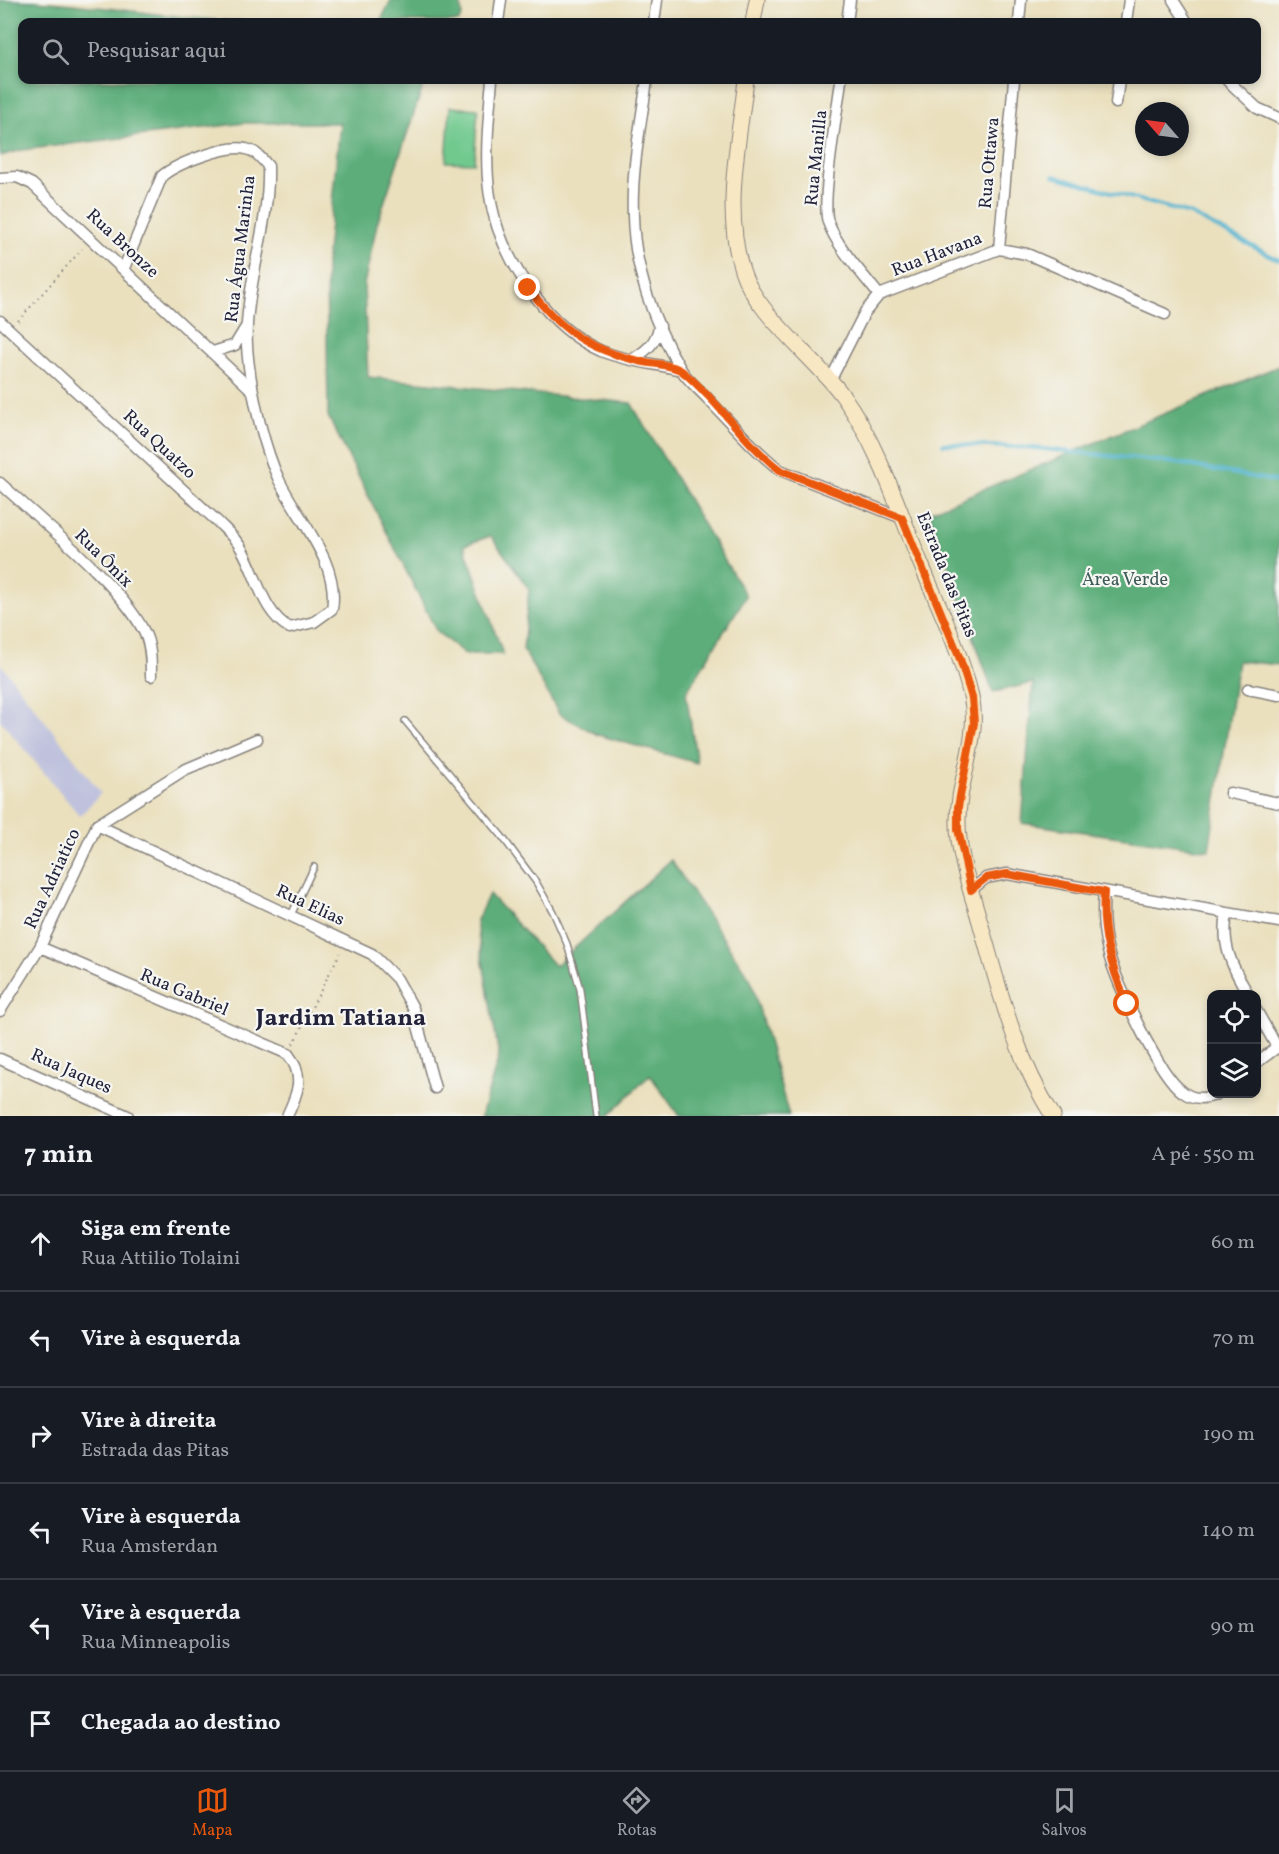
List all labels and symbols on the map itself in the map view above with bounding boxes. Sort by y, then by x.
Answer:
north arrow [1135,102,1189,156]
street label: Rua Manilla [800,109,834,207]
street label: Rua Ottawa [974,116,1006,210]
street label: Rua Água Marinha [220,174,262,324]
street label: Rua Bronze [80,204,164,284]
street label: Rua Havana [888,226,986,284]
route end [514,274,540,300]
street label: Rua Quatzo [117,405,201,485]
street label: Estrada das Pitas [909,509,983,641]
street label: Rua Ônix [68,524,138,594]
park label: Área Verde [1082,568,1168,593]
street label: Rua Adriatico [19,825,87,933]
street label: Rua Elias [271,879,349,933]
street label: Rua Gabriel [136,963,232,1023]
route start [1113,990,1139,1016]
district label: Jardim Tatiana [255,1002,426,1036]
street label: Rua Jaques [27,1043,115,1101]

